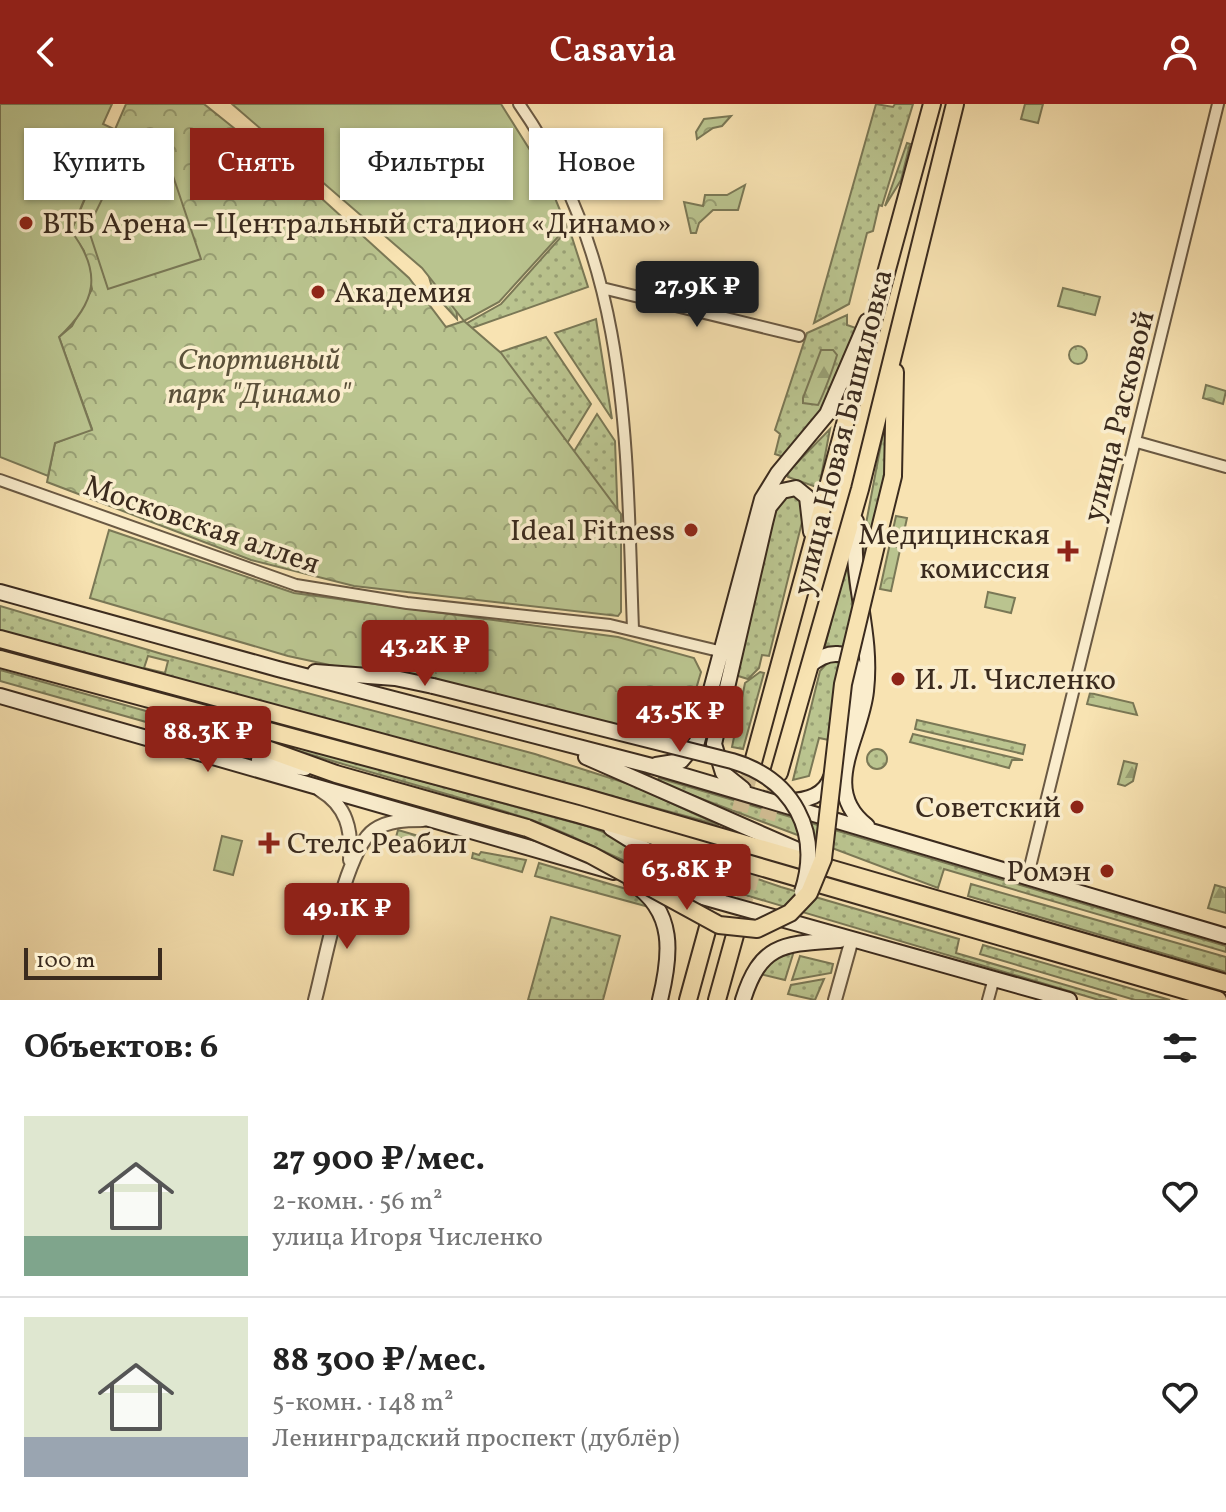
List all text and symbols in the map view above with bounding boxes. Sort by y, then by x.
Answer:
text: Casavia [550,27,676,77]
icon: back [24,30,68,74]
icon: person [1158,30,1202,74]
chip: Купить [24,128,174,200]
chip: Снять [190,128,324,200]
chip: Фильтры [340,128,513,200]
chip: Новое [529,128,663,200]
place label: ВТБ Арена – Центральный стадион «Динамо» [42,204,672,246]
marker: ВТБ Арена – Центральный стадион «Динамо» [17,214,35,232]
pin: 27.9K ₽ [623,261,771,329]
street label: улица Новая Башиловка [783,265,905,600]
text: 27.9K ₽ [654,269,740,305]
place label: Академия [334,273,472,315]
marker: Академия [309,283,327,301]
street label: улица Расковой [1073,306,1166,526]
park label: Спортивный парк "Динамо" [167,340,352,416]
street label: Московская аллея [78,466,325,586]
place label: Ideal Fitness [510,511,675,553]
place label: Медицинская комиссия [858,515,1050,591]
marker: Ideal Fitness [682,521,700,539]
marker: Медицинская комиссия [1057,540,1079,562]
pin: 43.2K ₽ [351,620,499,688]
text: 43.2K ₽ [380,628,470,664]
place label: И. Л. Численко [914,660,1116,702]
marker: И. Л. Численко [889,670,907,688]
pin: 43.5K ₽ [606,686,754,754]
text: 43.5K ₽ [635,694,725,730]
pin: 88.3K ₽ [134,706,282,774]
text: 88.3K ₽ [163,714,253,750]
place label: Советский [915,788,1061,830]
marker: Советский [1068,798,1086,816]
place label: Стелс Реабил [287,824,467,866]
marker: Стелс Реабил [258,832,280,854]
pin: 63.8K ₽ [613,844,761,912]
text: 63.8K ₽ [642,852,732,888]
place label: Ромэн [1006,852,1091,894]
marker: Ромэн [1098,862,1116,880]
pin: 49.1K ₽ [273,883,421,951]
text: 49.1K ₽ [302,891,392,927]
scale bar [24,944,162,980]
text: 100 m [36,946,95,977]
text: Объектов: 6 [24,1025,219,1072]
icon: filters [1158,1026,1202,1070]
text: 27 900 ₽/мес. [272,1137,485,1184]
icon: home [88,1148,184,1244]
icon: heart [1158,1174,1202,1218]
text: 2-комн. · 56 m² [272,1184,443,1220]
text: улица Игоря Численко [272,1220,543,1256]
text: 88 300 ₽/мес. [272,1338,486,1385]
icon: home [88,1349,184,1445]
icon: heart [1158,1375,1202,1419]
text: 5-комн. · 148 m² [272,1385,454,1421]
text: Ленинградский проспект (дублёр) [272,1421,680,1457]

